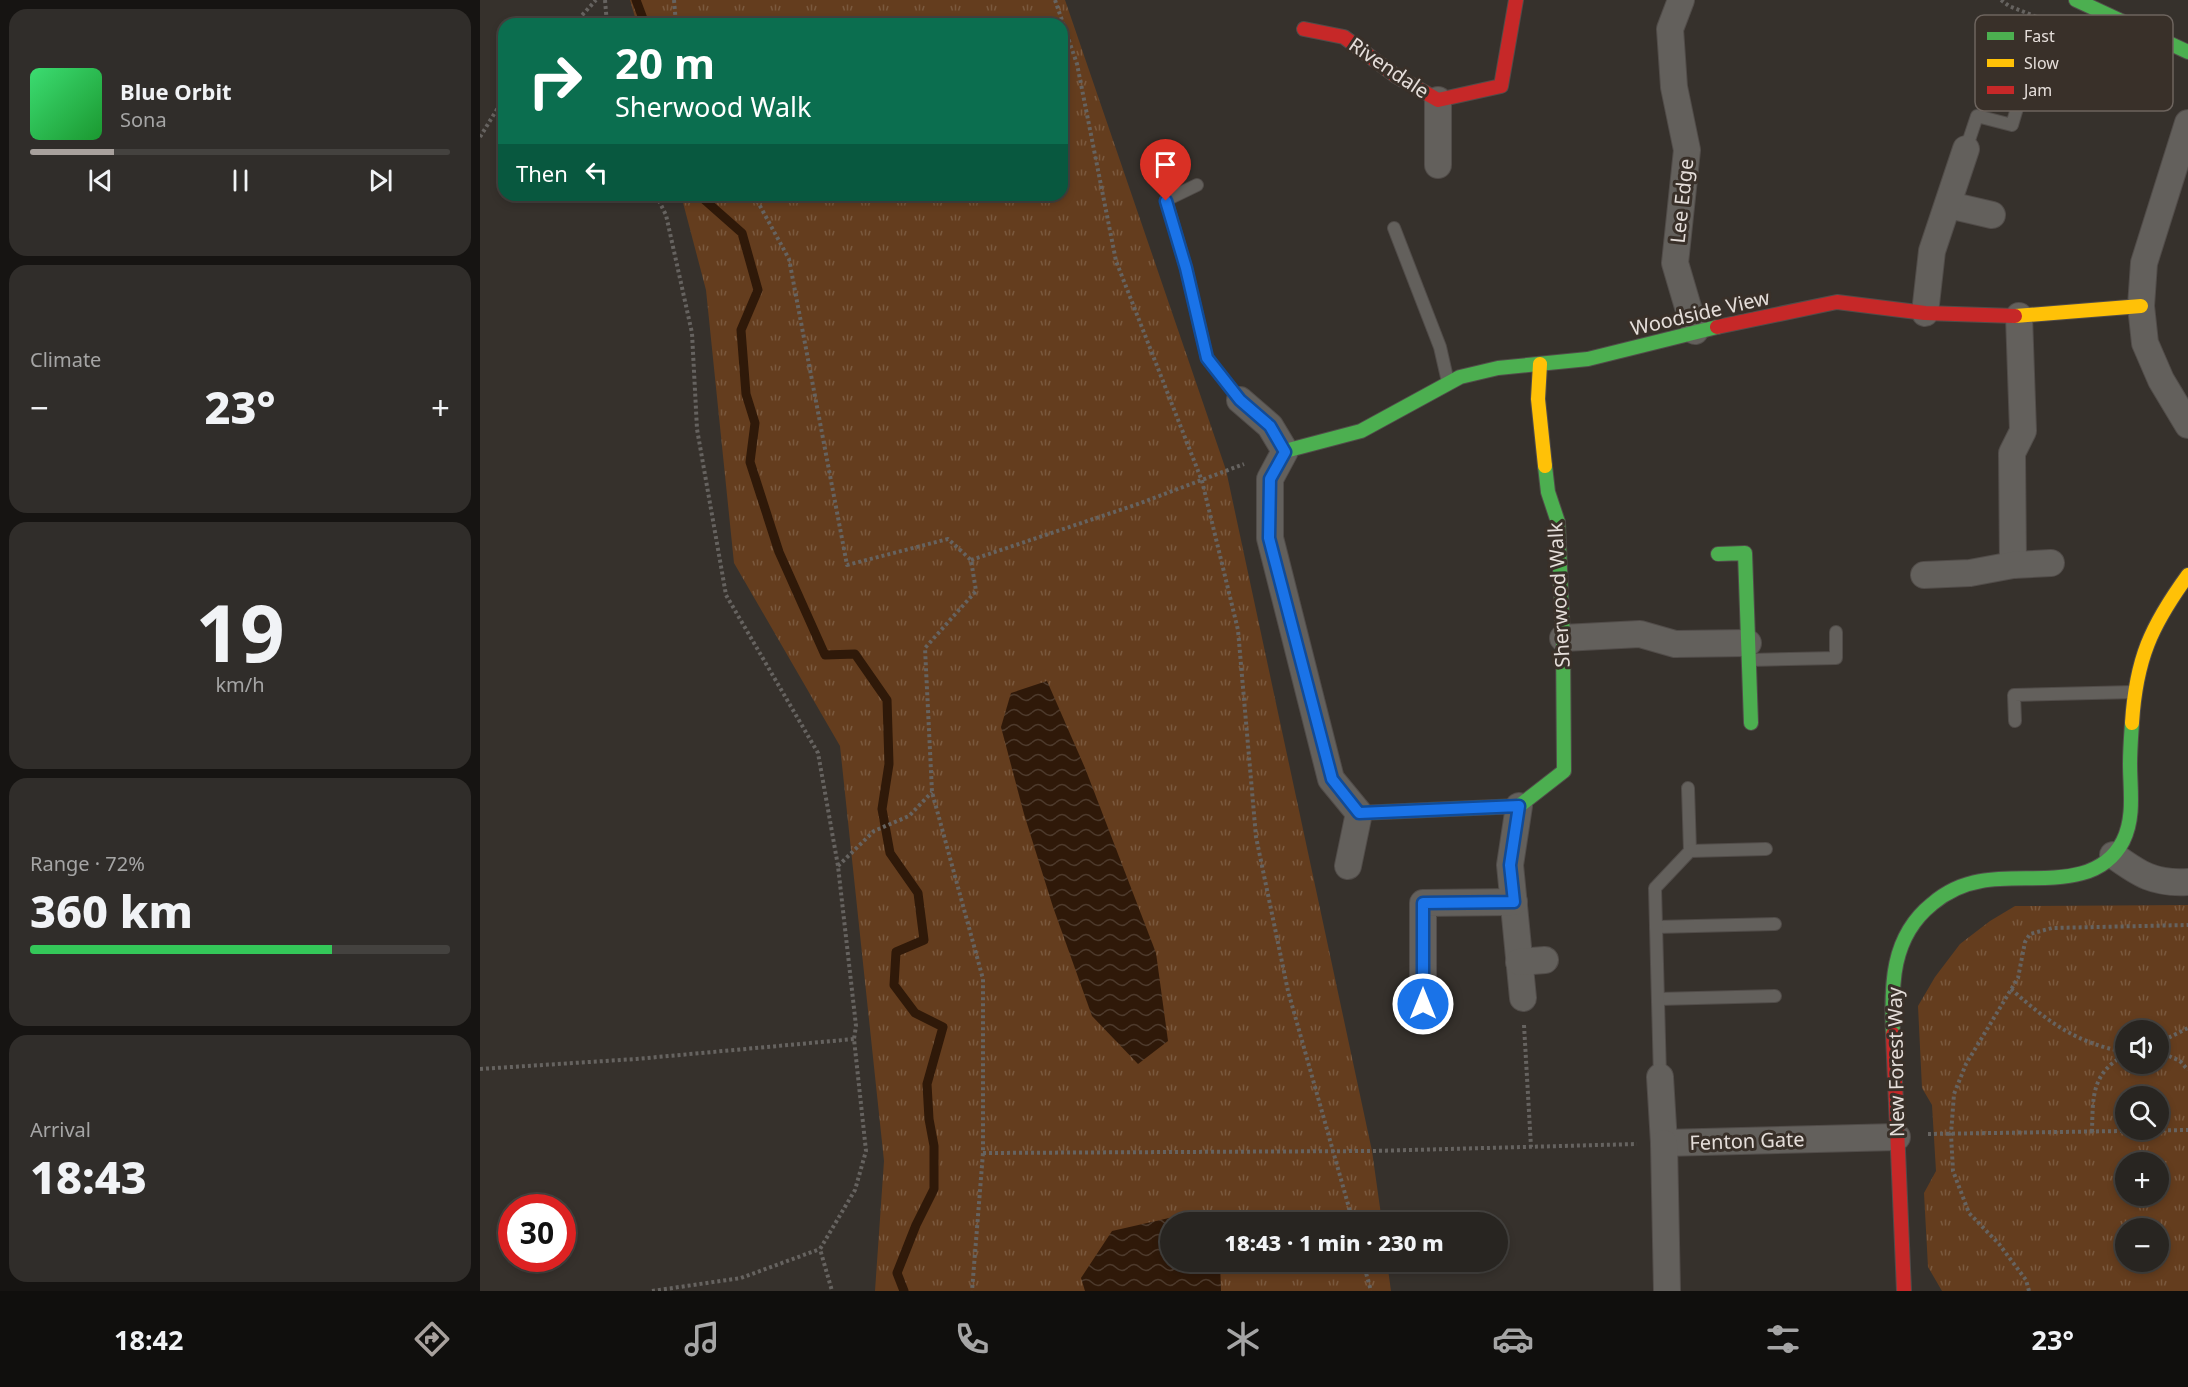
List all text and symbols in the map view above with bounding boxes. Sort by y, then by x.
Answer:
legend [1975,15,2173,111]
text: Fast [2024,25,2055,47]
street label: Rivendale [1344,31,1435,104]
text: 20 m [615,34,715,91]
icon: right [516,42,594,120]
text: Slow [2024,52,2059,74]
text: Blue Orbit [120,76,232,106]
text: Jam [2022,79,2052,101]
text: Sherwood Walk [615,88,812,125]
text: Sona [120,106,167,133]
pin [1140,139,1191,201]
icon: arrive [1149,148,1182,181]
icon: left [580,156,613,189]
street label: Lee Edge [1664,157,1699,245]
text: Then [516,158,568,188]
icon: previous [84,164,117,197]
icon: pause [224,164,257,197]
icon: next [364,164,397,197]
street label: Woodside View [1628,283,1772,342]
text: Climate [30,346,101,373]
text: 23° [204,376,276,437]
text: − [30,385,49,430]
text: + [431,385,450,430]
street label: Sherwood Walk [1541,521,1576,668]
text: 19 [195,579,285,685]
text: km/h [215,671,265,698]
text: Range · 72% [30,850,145,877]
text: 360 km [30,880,193,941]
position arrow [1391,972,1455,1036]
street label: New Forest Way [1881,986,1910,1137]
map controls [2115,1020,2169,1272]
button: sound [2115,1020,2169,1074]
button: search [2115,1086,2169,1140]
text: Arrival [30,1116,91,1143]
street label: Fenton Gate [1689,1125,1805,1156]
text: 18:43 [30,1146,147,1207]
button: + [2115,1152,2169,1206]
speed limit sign: 30 [498,1194,576,1272]
button: − [2115,1218,2169,1272]
text: 18:43 · 1 min · 230 m [1224,1227,1444,1257]
icon: directions [411,1318,453,1360]
icon: music [681,1318,723,1360]
icon: phone [951,1318,993,1360]
icon: climate [1222,1318,1264,1360]
icon: car [1492,1318,1534,1360]
icon: filters [1762,1318,1804,1360]
text: 18:42 [114,1321,183,1358]
text: 23° [2032,1321,2074,1358]

